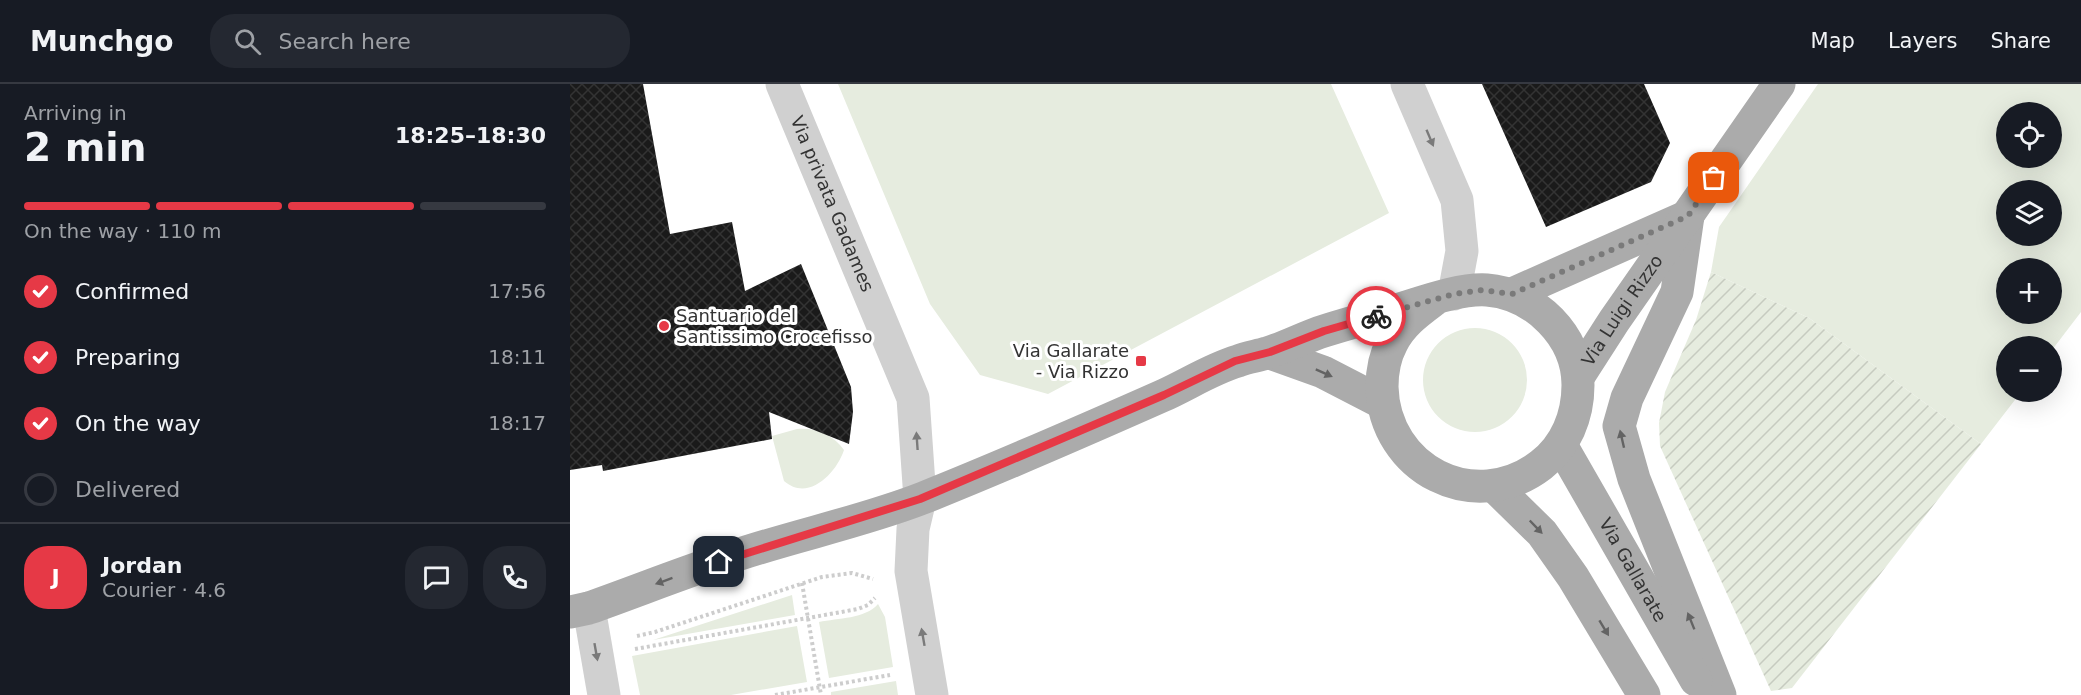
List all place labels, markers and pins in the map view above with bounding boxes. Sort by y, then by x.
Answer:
pin [1688,152,1739,203]
place label: Santuario del Santissimo Crocefisso [676,305,873,347]
marker: Santuario del Santissimo Crocefisso [657,319,671,333]
place label: Via Gallarate - Via Rizzo [1013,340,1129,382]
marker: Via Gallarate - Via Rizzo [1134,354,1148,368]
pin [693,536,744,587]

